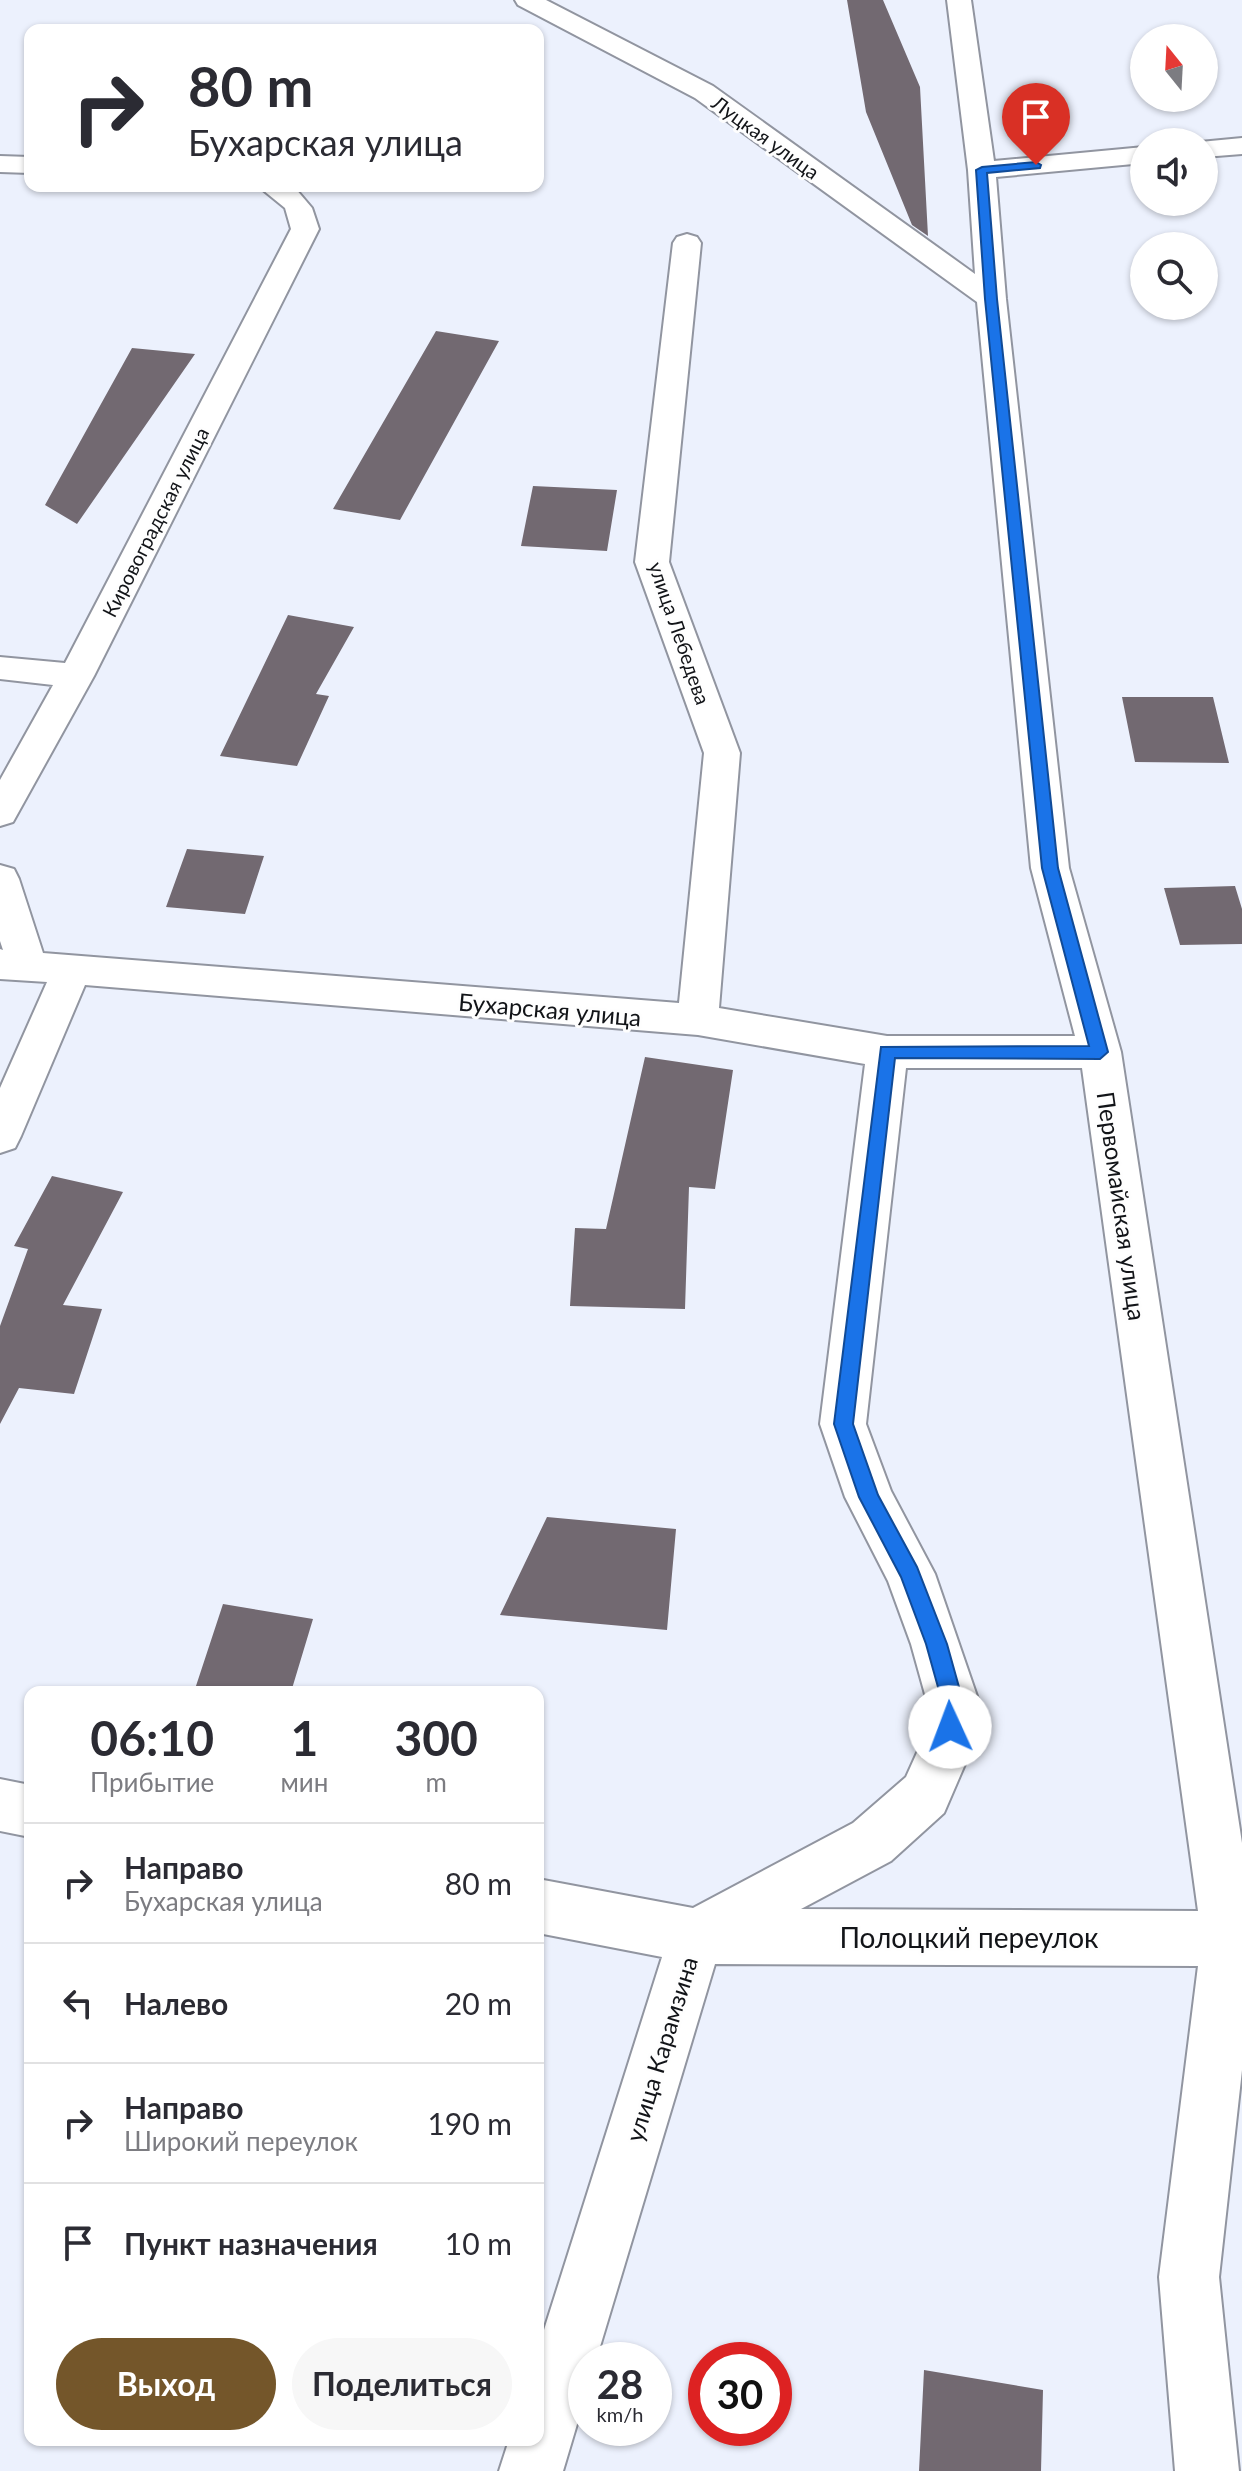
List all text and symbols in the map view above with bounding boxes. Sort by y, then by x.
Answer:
north arrow [1130,24,1218,112]
map controls [1130,24,1218,320]
text: 80 m [188,52,313,119]
icon: right [56,56,160,160]
pin [1002,83,1070,165]
street label: Луцкая улица [707,89,824,184]
icon: arrive [1014,95,1058,139]
text: Бухарская улица [188,120,463,164]
button: sound [1130,128,1218,216]
button: search [1130,232,1218,320]
street label: Кировоградская улица [97,423,213,621]
street label: улица Лебедева [644,559,716,707]
street label: Бухарская улица [457,987,643,1031]
street label: Первомайская улица [1092,1090,1152,1322]
position arrow [908,1685,992,1769]
text: 06:10 [90,1709,214,1766]
text: 1 [290,1709,318,1766]
text: 300 [394,1709,478,1766]
text: Прибытие [90,1766,214,1798]
text: мин [280,1766,328,1798]
text: m [425,1766,447,1798]
text: Направо [124,1849,244,1885]
icon: right [56,1861,100,1905]
text: 80 m [445,1865,512,1901]
text: Бухарская улица [124,1885,323,1917]
street label: Полоцкий переулок [839,1920,1099,1954]
street label: улица Карамзина [619,1953,703,2145]
icon: left [56,1981,100,2025]
text: Налево [124,1985,228,2021]
text: 20 m [445,1985,512,2021]
text: Направо [124,2089,244,2125]
icon: right [56,2101,100,2145]
text: 190 m [427,2105,512,2141]
text: Широкий переулок [124,2125,358,2157]
icon: arrive [56,2221,100,2265]
text: Пункт назначения [124,2225,378,2261]
text: 10 m [445,2225,512,2261]
button: Выход [56,2338,276,2430]
button: Поделиться [292,2338,512,2430]
speed limit sign: 30 [688,2342,792,2446]
text: 28 [597,2360,643,2408]
text: km/h [597,2402,643,2426]

